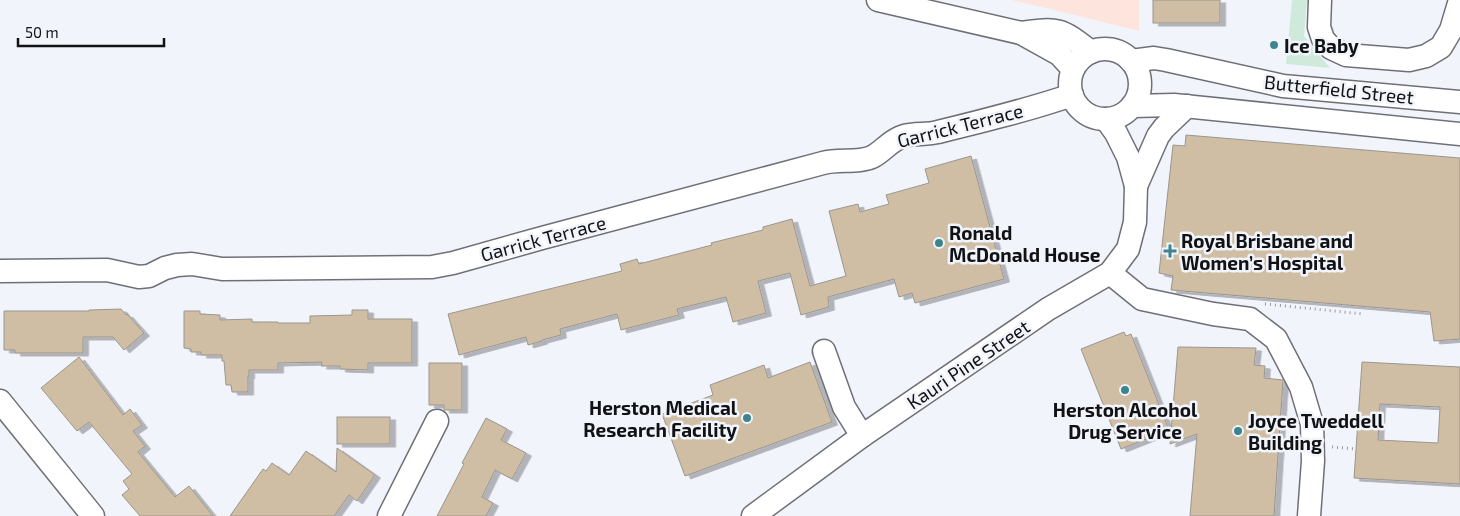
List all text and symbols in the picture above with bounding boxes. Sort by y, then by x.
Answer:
scale bar [18,15,164,47]
text: 50 m [25,23,59,41]
place label: Ice Baby [1284,34,1359,58]
marker: Ice Baby [1268,39,1280,51]
street label: Butterfield Street [1263,70,1415,108]
street label: Garrick Terrace [895,98,1025,152]
street label: Garrick Terrace [478,210,608,266]
place label: Ronald McDonald House [949,221,1101,266]
place label: Royal Brisbane and Women’s Hospital [1181,229,1353,274]
marker: Ronald McDonald House [933,237,945,249]
marker: Royal Brisbane and Women’s Hospital [1163,244,1177,258]
street label: Kauri Pine Street [902,314,1034,414]
marker: Herston Alcohol Drug Service [1119,384,1131,396]
place label: Herston Medical Research Facility [583,396,738,442]
place label: Herston Alcohol Drug Service [1053,398,1198,443]
place label: Joyce Tweddell Building [1248,409,1384,454]
marker: Herston Medical Research Facility [741,412,753,424]
marker: Joyce Tweddell Building [1232,425,1244,437]

